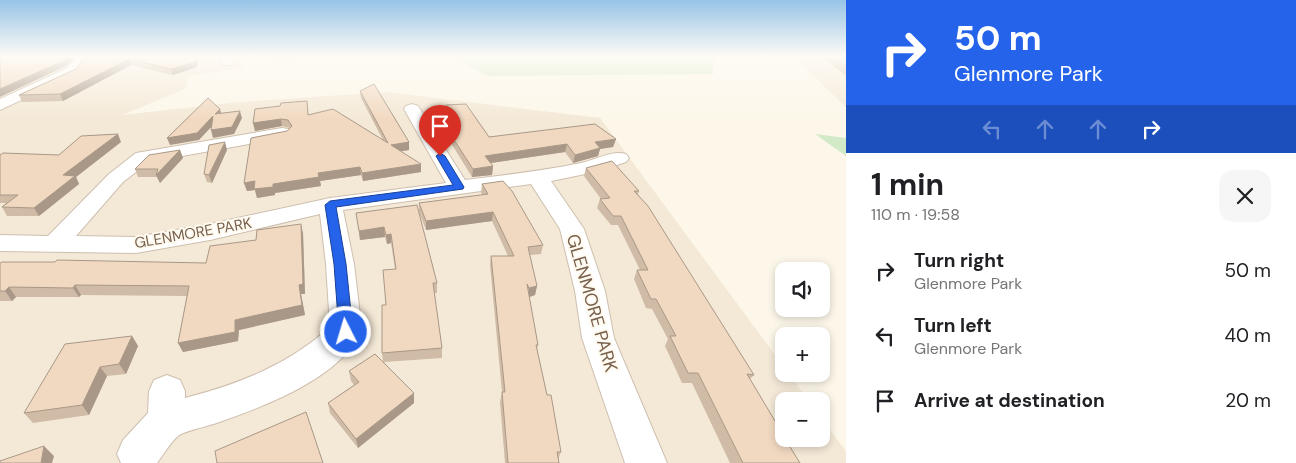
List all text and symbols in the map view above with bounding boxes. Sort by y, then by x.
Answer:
text: 50 m [954,15,1042,61]
icon: right [871,20,936,85]
text: Glenmore Park [954,59,1103,88]
pin [419,105,461,156]
icon: arrive [426,112,454,140]
icon: left [978,115,1006,143]
icon: ahead [1031,115,1059,143]
icon: ahead [1084,115,1112,143]
icon: right [1137,115,1165,143]
text: 1 min [871,165,944,204]
button: close [1219,170,1271,222]
text: 110 m · 19:58 [871,204,960,225]
street label: GLENMORE PARK [133,213,253,253]
street label: GLENMORE PARK [561,231,623,375]
text: Turn right [914,248,1004,273]
icon: right [871,257,899,285]
text: 50 m [1224,258,1271,283]
map controls [775,262,830,447]
button: sound [775,262,830,317]
text: Glenmore Park [914,273,1022,294]
position arrow [319,305,371,357]
text: Turn left [914,313,992,338]
icon: left [871,322,899,350]
text: 40 m [1224,323,1271,348]
button: + [775,327,830,382]
text: Glenmore Park [914,338,1022,359]
icon: arrive [871,387,899,415]
text: Arrive at destination [914,388,1105,413]
text: 20 m [1225,388,1271,413]
button: − [775,392,830,447]

